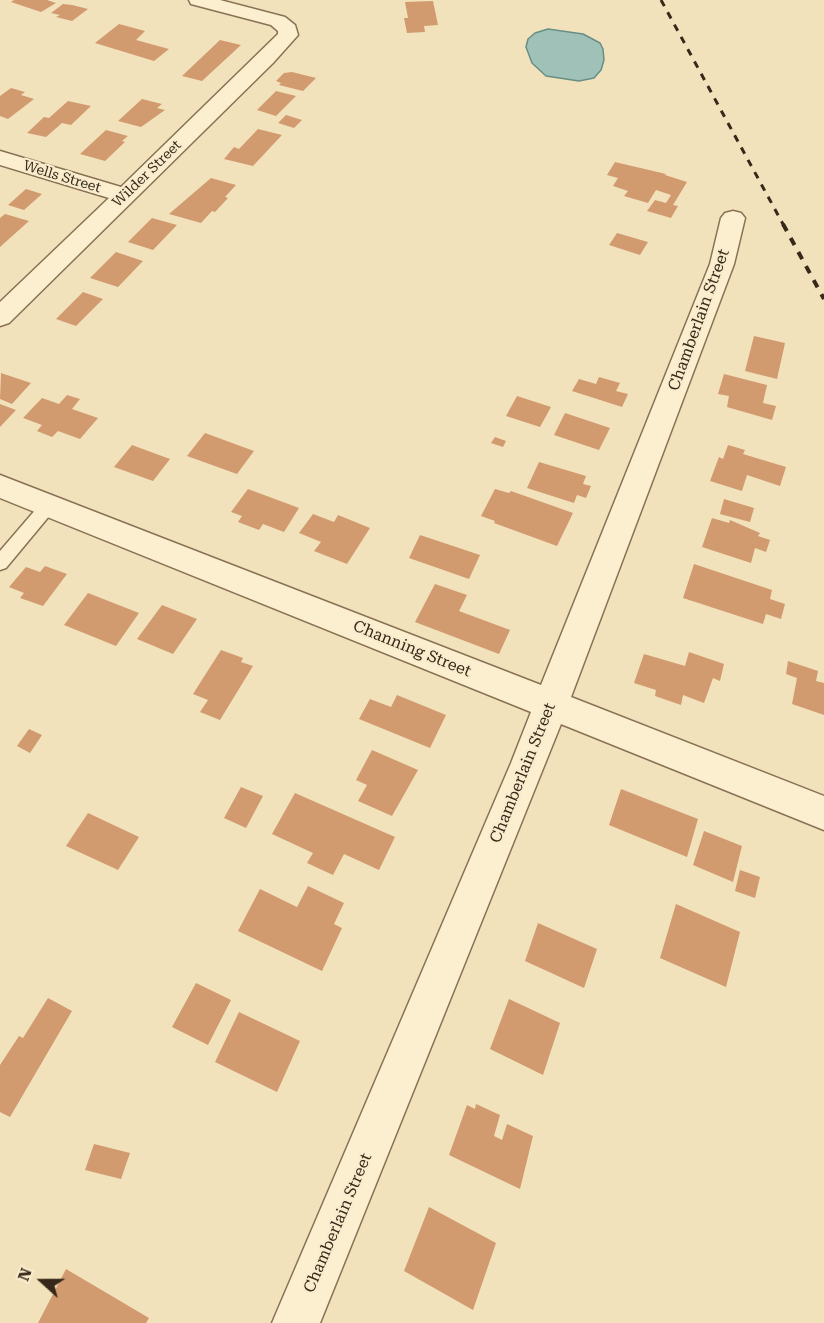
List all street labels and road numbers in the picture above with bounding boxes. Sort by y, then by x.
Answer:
street label: Wilder Street [109,137,185,211]
street label: Wells Street [21,157,103,197]
street label: Chamberlain Street [664,246,734,394]
street label: Channing Street [350,617,474,681]
street label: Chamberlain Street [486,700,560,846]
street label: Chamberlain Street [300,1150,376,1296]

